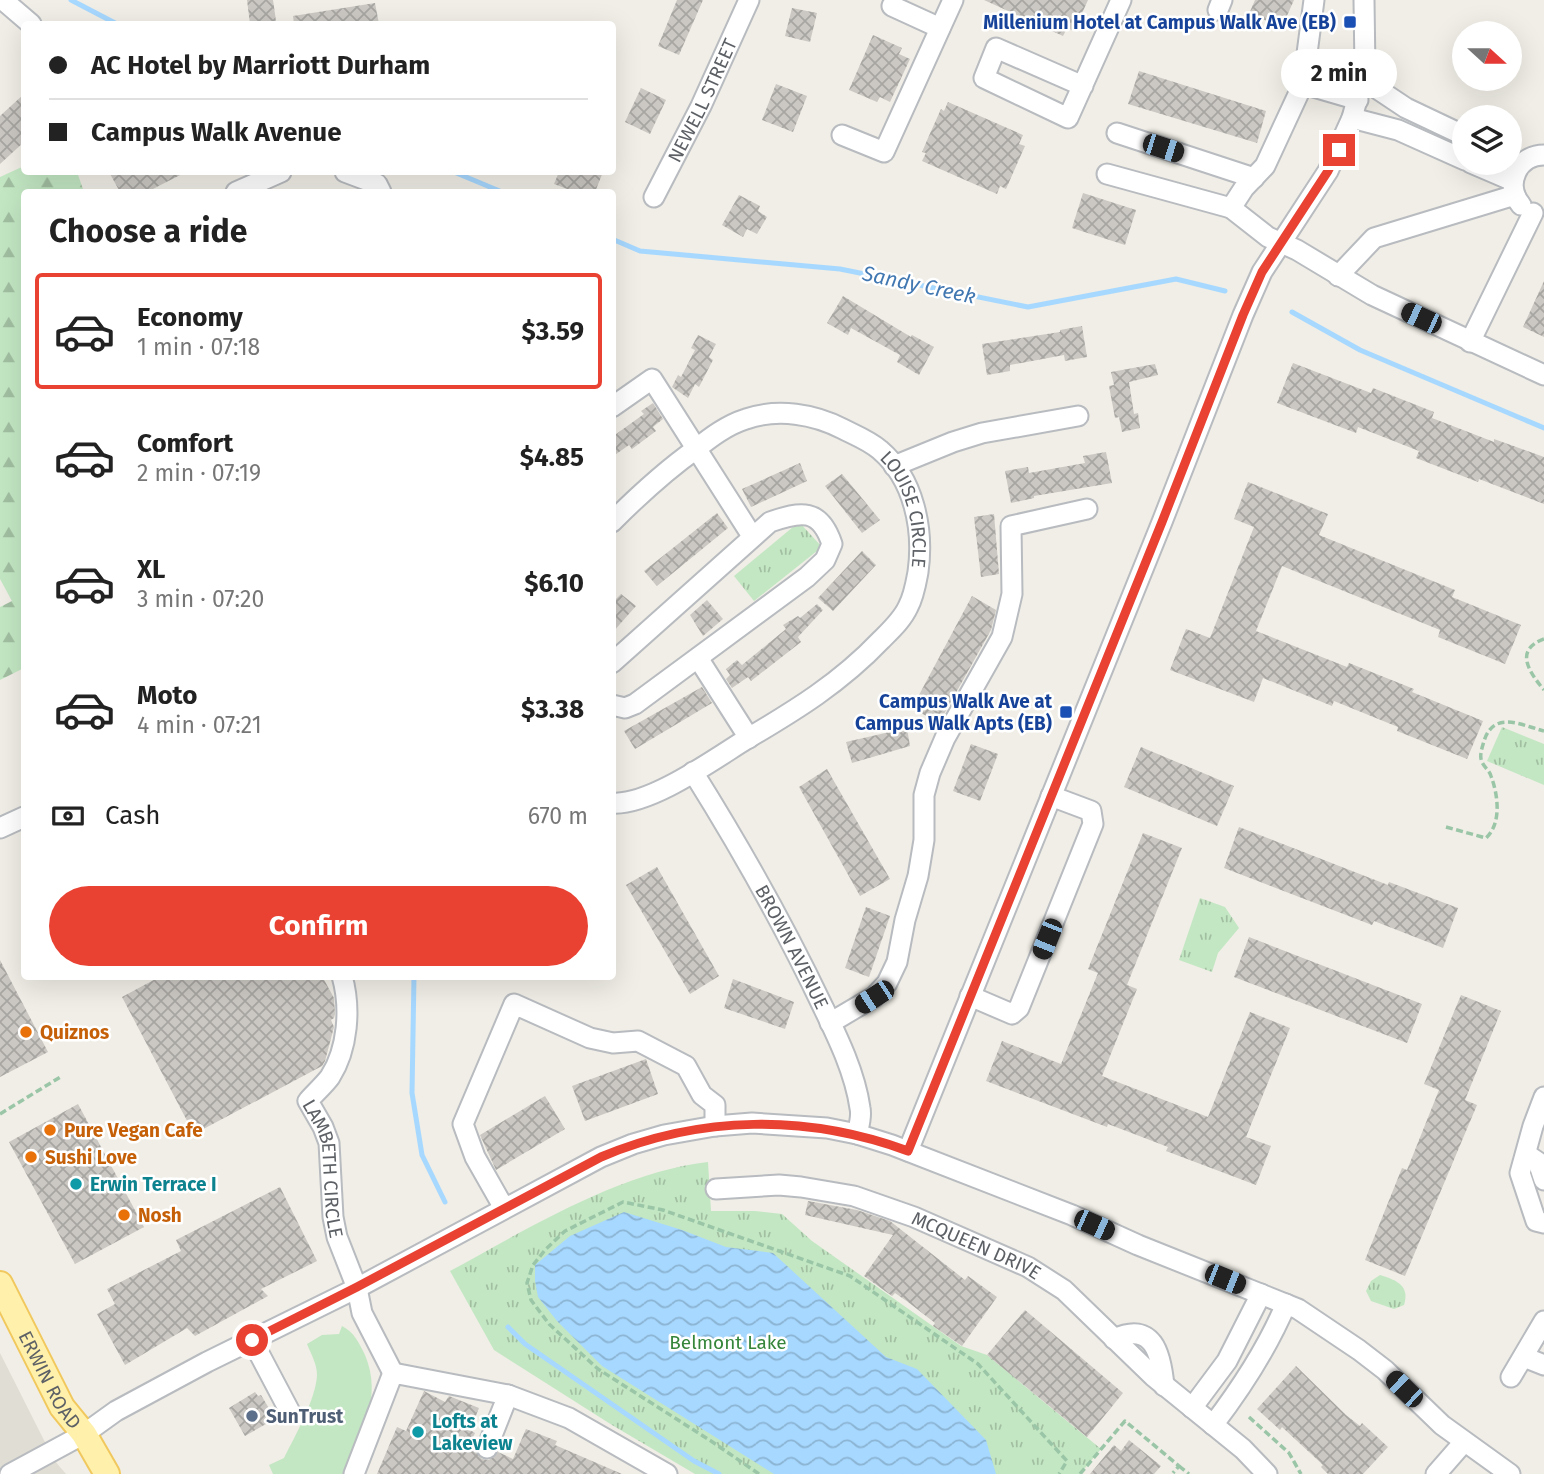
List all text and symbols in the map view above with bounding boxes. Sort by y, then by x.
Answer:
place label: Millenium Hotel at Campus Walk Ave (EB) [983,11,1336,34]
marker: Millenium Hotel at Campus Walk Ave (EB) [1342,14,1358,30]
north arrow [1452,21,1522,91]
map controls [1452,21,1522,175]
street label: NEWELL STREET [662,35,742,166]
callout: 2 min [1281,48,1397,97]
text: AC Hotel by Marriott Durham [91,50,430,81]
text: 2 min [1311,59,1367,87]
button: layers [1452,105,1522,175]
text: Campus Walk Avenue [91,117,342,148]
car [1140,132,1187,164]
route end [1323,134,1355,166]
text: Choose a ride [49,212,247,250]
water label: Sandy Creek [859,260,978,310]
icon: car [53,300,116,363]
car [1398,300,1445,336]
text: Economy [137,302,243,333]
text: $3.59 [522,316,584,347]
text: 1 min · 07:18 [137,333,260,361]
icon: car [53,426,116,489]
text: Comfort [137,428,233,459]
text: $4.85 [520,442,584,473]
street label: LOUISE CIRCLE [876,446,931,569]
text: 2 min · 07:19 [137,459,261,487]
icon: car [53,552,116,615]
text: XL [137,554,165,585]
text: $6.10 [524,568,584,599]
text: 3 min · 07:20 [137,585,264,613]
icon: car [53,678,116,741]
text: Moto [137,680,197,711]
place label: Campus Walk Ave at Campus Walk Apts (EB) [855,690,1053,735]
text: $3.38 [521,694,584,725]
marker: Campus Walk Ave at Campus Walk Apts (EB) [1058,704,1074,720]
text: 4 min · 07:21 [137,711,262,739]
icon: cash [49,797,87,835]
text: Cash [105,800,161,831]
text: 670 m [528,802,588,830]
street label: BROWN AVENUE [750,880,834,1013]
button: Confirm [49,886,588,966]
car [1030,916,1065,962]
car [851,977,898,1017]
place label: Quiznos [40,1021,109,1044]
marker: Quiznos [18,1024,34,1040]
street label: LAMBETH CIRCLE [298,1095,348,1240]
place label: Pure Vegan Cafe [64,1119,203,1142]
marker: Pure Vegan Cafe [42,1122,58,1138]
place label: Sushi Love [45,1146,137,1169]
marker: Sushi Love [23,1149,39,1165]
place label: Erwin Terrace I [90,1173,216,1196]
marker: Erwin Terrace I [68,1176,84,1192]
place label: Nosh [138,1204,182,1227]
street label: MCQUEEN DRIVE [908,1206,1046,1284]
marker: Nosh [116,1207,132,1223]
car [1071,1207,1118,1243]
car [1202,1261,1249,1297]
route start [236,1324,268,1356]
street label: ERWIN ROAD [14,1327,86,1433]
park label: Belmont Lake [669,1331,787,1354]
car [1382,1367,1427,1411]
place label: SunTrust [266,1405,344,1428]
marker: SunTrust [244,1408,260,1424]
place label: Lofts at Lakeview [432,1410,513,1455]
marker: Lofts at Lakeview [410,1424,426,1440]

